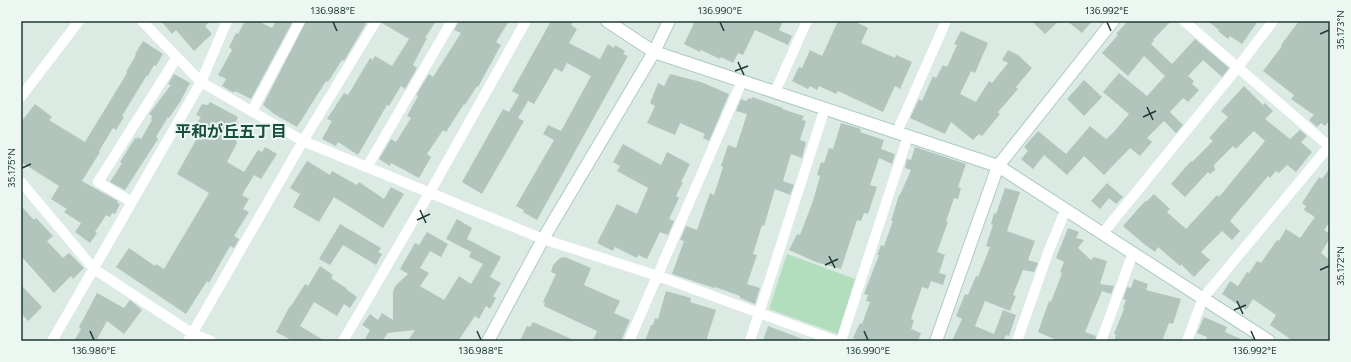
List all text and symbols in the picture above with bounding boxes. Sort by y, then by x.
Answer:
text: 136.988°E [311,4,356,17]
text: 136.990°E [698,4,742,17]
text: 136.992°E [1085,4,1129,17]
text: 35.173°N [1334,10,1347,50]
district label: 平和が丘五丁目 [175,122,287,141]
text: 35.175°N [5,148,18,188]
text: 35.172°N [1334,246,1347,286]
text: 136.986°E [72,344,116,357]
text: 136.988°E [459,344,504,357]
text: 136.990°E [846,344,890,357]
text: 136.992°E [1233,344,1277,357]

